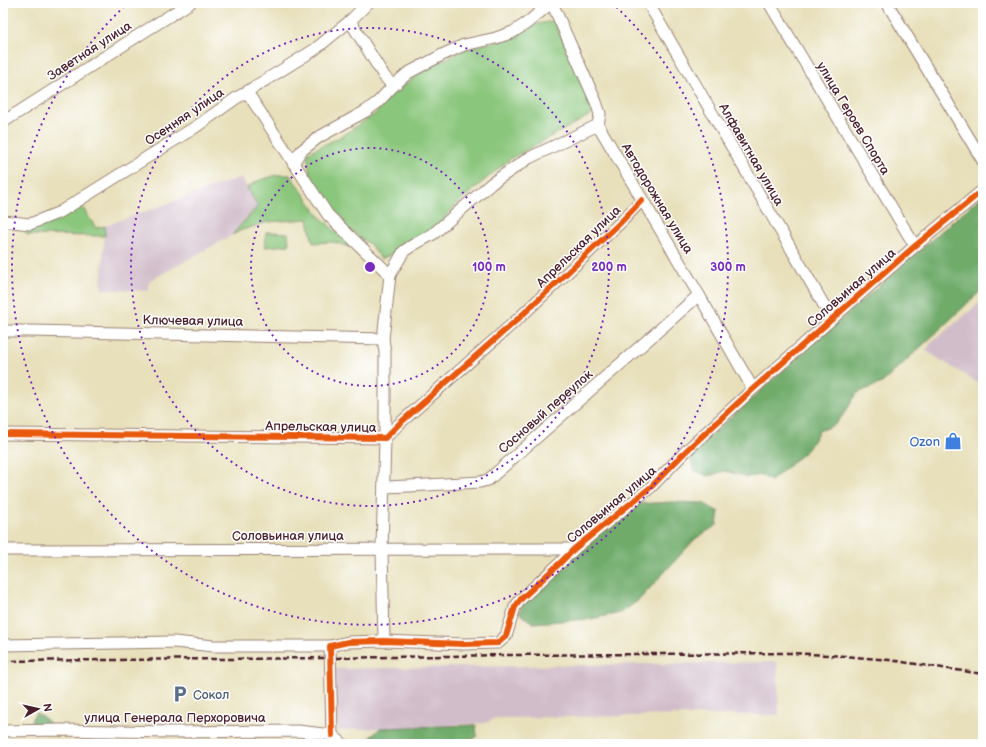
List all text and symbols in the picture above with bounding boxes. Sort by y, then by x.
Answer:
street label: Заветная улица [44,18,135,84]
street label: улица Героев Спорта [813,59,893,178]
street label: Осенняя улица [142,84,227,149]
street label: Алфавитная улица [715,100,787,209]
street label: Автодорожная улица [617,139,697,257]
street label: Апрельская улица [532,202,624,292]
street label: Соловьиная улица [804,245,899,330]
centre of rings [363,260,377,274]
text: 100 m [472,260,506,275]
text: 200 m [591,260,627,275]
text: 300 m [710,260,746,275]
street label: Ключевая улица [143,312,244,330]
street label: Сосновый переулок [495,366,596,457]
street label: Апрельская улица [264,418,377,436]
shop icon: Ozon [943,431,963,451]
place label: Ozon [910,434,940,450]
street label: Соловьиная улица [564,462,660,547]
street label: Соловьиная улица [232,528,344,544]
parking icon: Сокол [170,684,190,704]
place label: Сокол [193,687,229,703]
north arrow [18,689,58,729]
text: N [40,703,54,713]
street label: улица Генерала Перхоровича [84,710,266,726]

